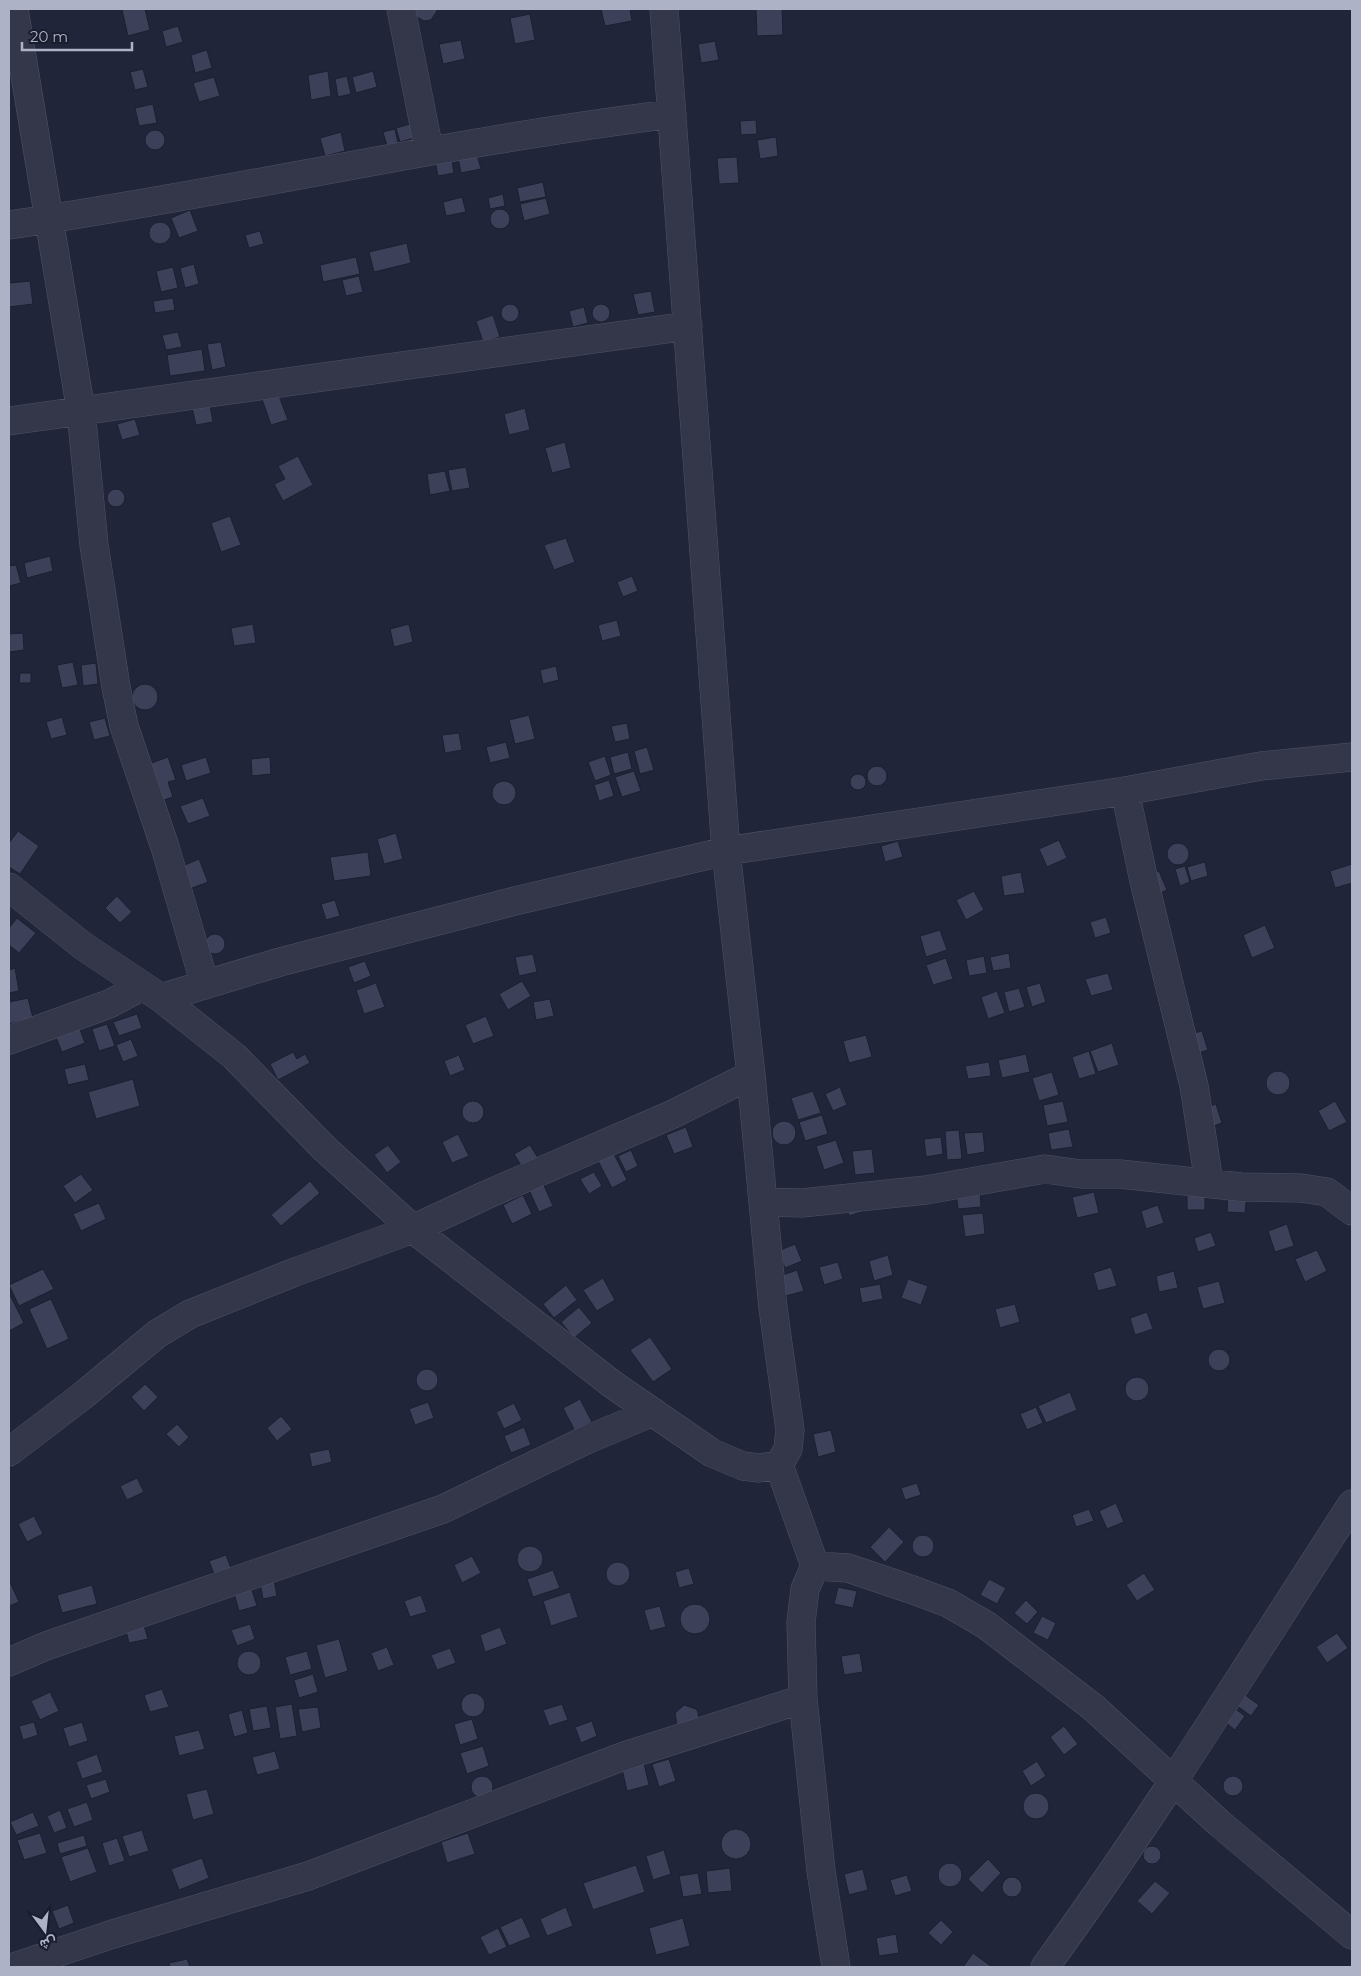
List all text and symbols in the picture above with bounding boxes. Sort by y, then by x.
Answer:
scale bar [22,20,132,52]
text: 20 m [30,27,68,46]
north arrow [20,1906,70,1956]
text: ش [38,1933,59,1954]

